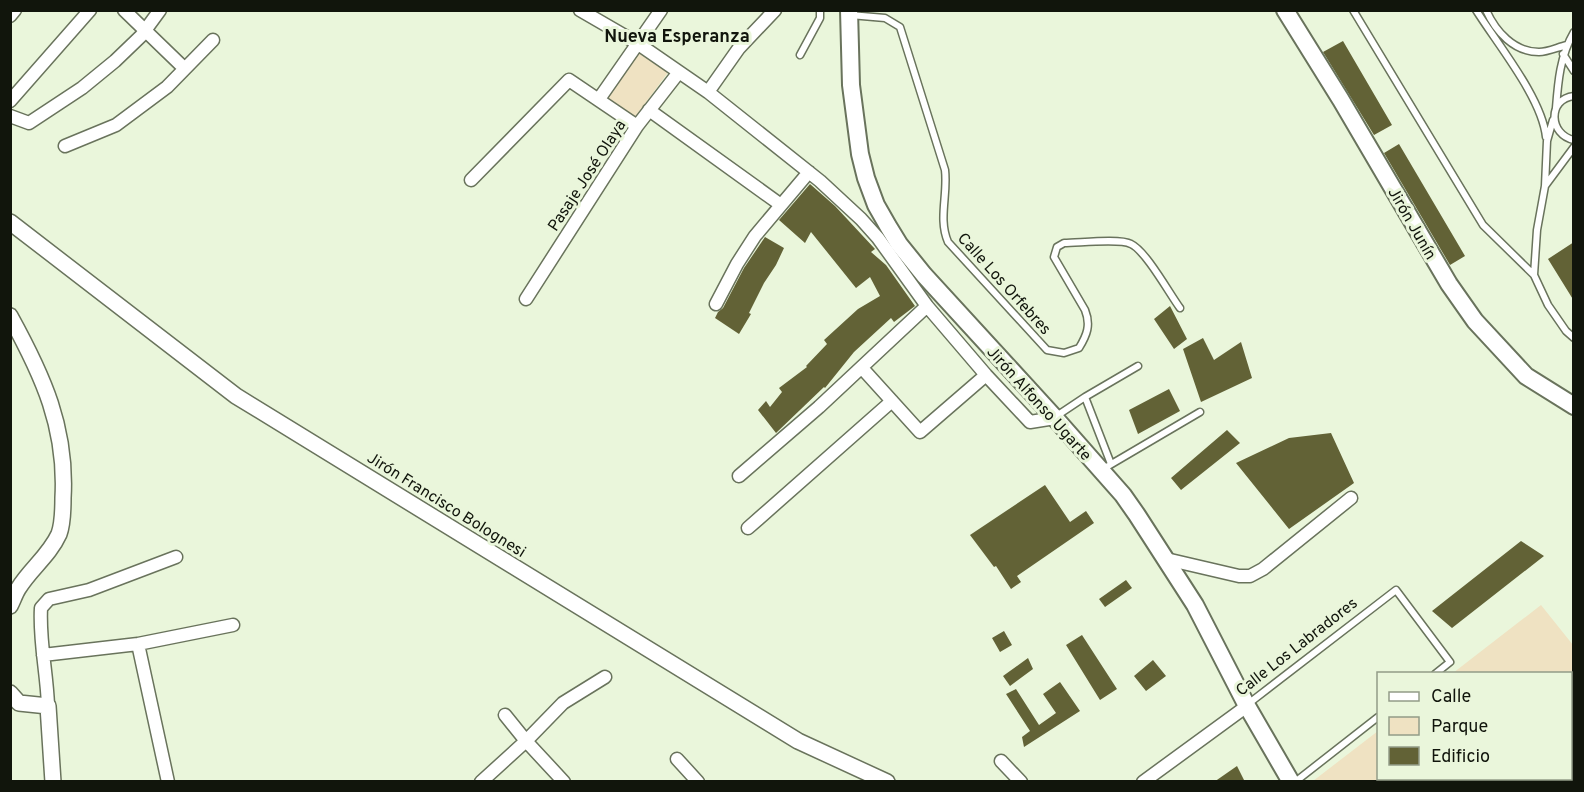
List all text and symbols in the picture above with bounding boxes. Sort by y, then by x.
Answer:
district label: Nueva Esperanza [604,26,750,49]
street label: Pasaje José Olaya [544,117,631,236]
street label: Jirón Junín [1383,184,1440,264]
street label: Calle Los Orfebres [952,229,1055,340]
street label: Jirón Alfonso Ugarte [982,343,1095,466]
street label: Jirón Francisco Bolognesi [363,449,529,563]
street label: Calle Los Labradores [1232,594,1362,701]
legend [1377,672,1572,780]
text: Calle [1431,686,1471,709]
text: Parque [1431,716,1488,739]
text: Edificio [1431,746,1490,769]

